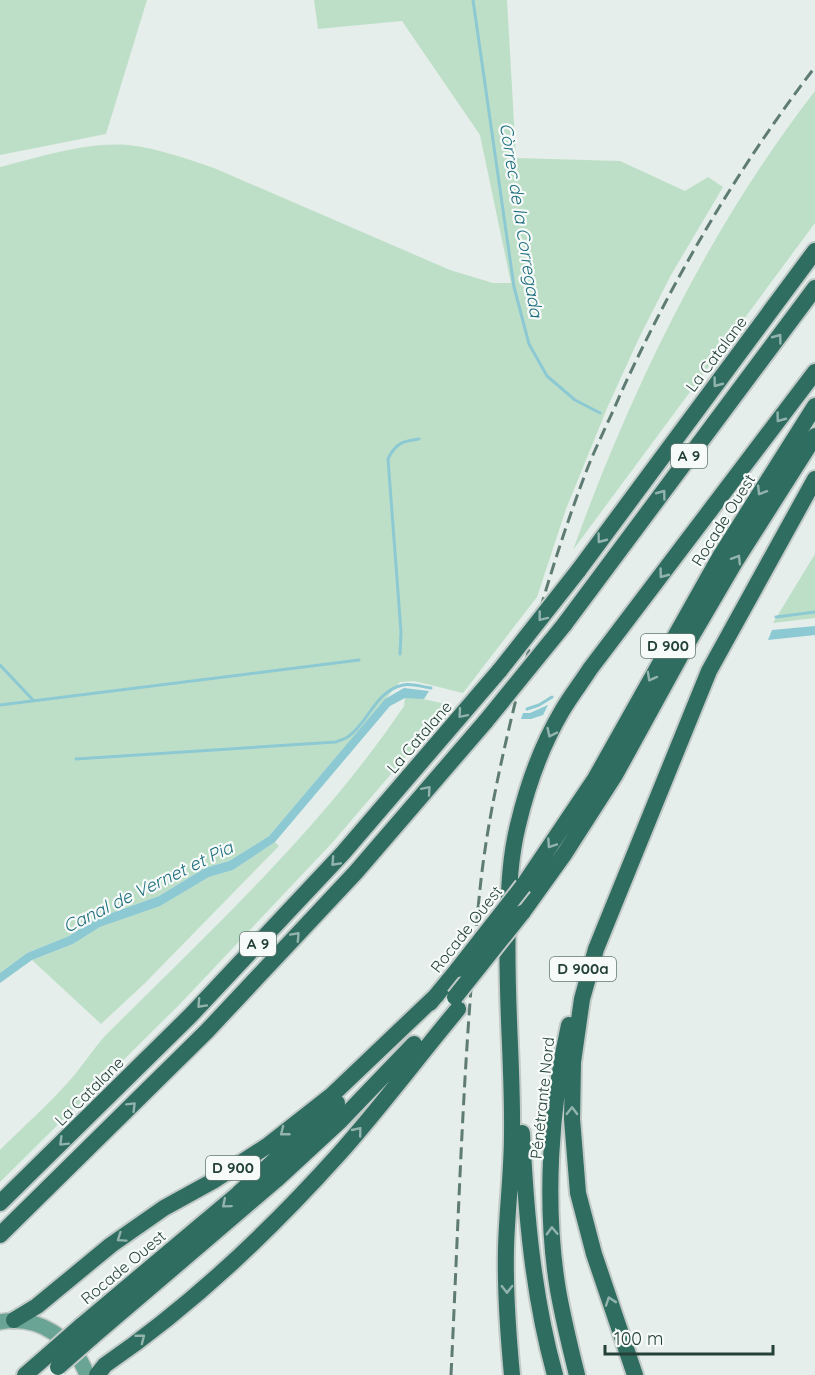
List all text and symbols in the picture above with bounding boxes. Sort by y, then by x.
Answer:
water label: Còrrec de la Corregada [495,121,548,320]
street label: La Catalane [681,312,751,396]
one-way arrow [771,333,782,344]
one-way arrow [714,376,725,387]
one-way arrow [776,412,787,423]
road number: A 9 [671,444,707,468]
street label: Rocade Ouest [687,470,759,570]
one-way arrow [757,485,769,495]
one-way arrow [654,489,665,500]
one-way arrow [598,533,609,544]
one-way arrow [730,555,742,565]
one-way arrow [659,568,670,579]
one-way arrow [538,610,549,621]
road number: D 900 [641,634,695,658]
one-way arrow [647,671,658,681]
street label: La Catalane [382,697,456,777]
one-way arrow [458,707,469,718]
one-way arrow [546,727,558,738]
one-way arrow [419,786,430,797]
water label: Canal de Vernet et Pia [59,835,237,938]
one-way arrow [547,837,558,848]
one-way arrow [331,855,342,866]
street label: Rocade Ouest [426,882,506,976]
road number: A 9 [240,932,276,956]
one-way arrow [289,932,300,943]
road number: D 900a [550,957,616,981]
one-way arrow [197,997,208,1008]
street label: Pénétrante Nord [526,1036,558,1160]
street label: La Catalane [50,1052,128,1130]
one-way arrow [125,1102,135,1113]
one-way arrow [566,1107,578,1116]
one-way arrow [280,1125,291,1136]
one-way arrow [350,1127,361,1138]
one-way arrow [60,1134,71,1145]
road number: D 900 [206,1156,260,1180]
one-way arrow [222,1197,233,1208]
street label: Rocade Ouest [76,1226,170,1308]
one-way arrow [546,1226,558,1235]
one-way arrow [116,1231,127,1242]
one-way arrow [501,1285,513,1294]
one-way arrow [605,1296,618,1307]
scale bar [605,1318,773,1356]
text: 100 m [614,1327,663,1350]
one-way arrow [135,1334,146,1345]

